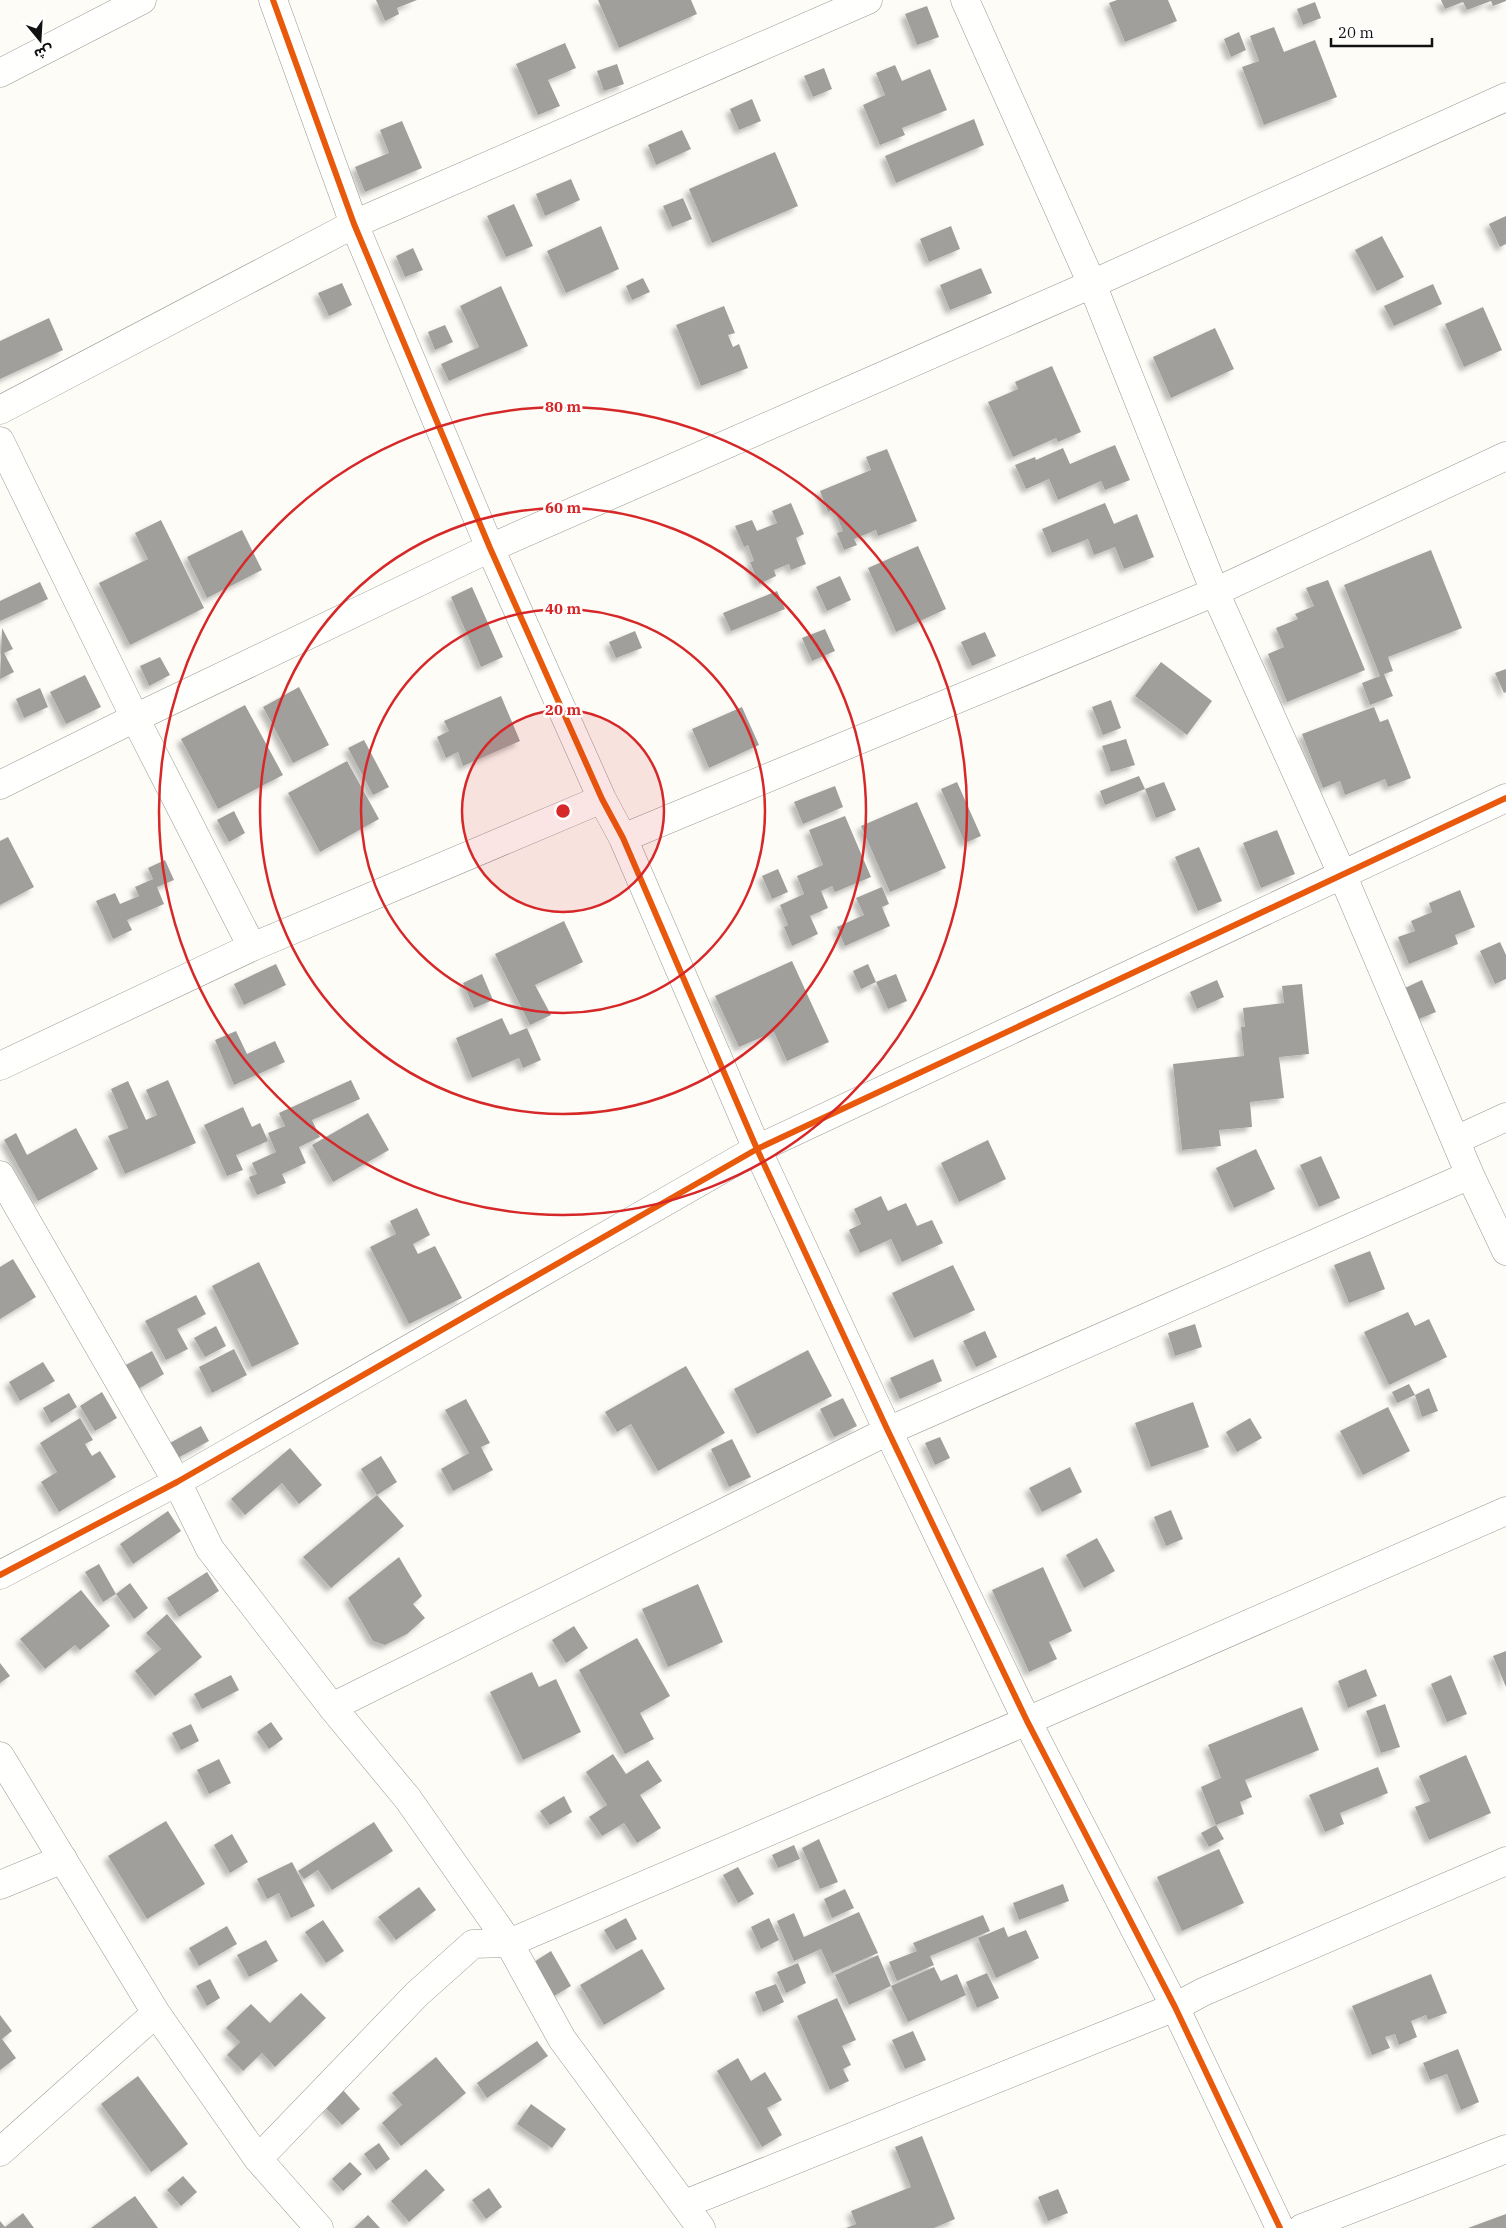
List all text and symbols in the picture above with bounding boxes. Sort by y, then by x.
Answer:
north arrow [15,15,65,65]
scale bar [1331,15,1432,47]
text: 20 m [1338,23,1374,42]
text: ش [32,41,56,64]
text: 80 m [545,397,581,416]
text: 60 m [545,498,581,517]
text: 40 m [545,599,581,618]
text: 20 m [545,700,581,719]
centre of rings [554,802,572,820]

